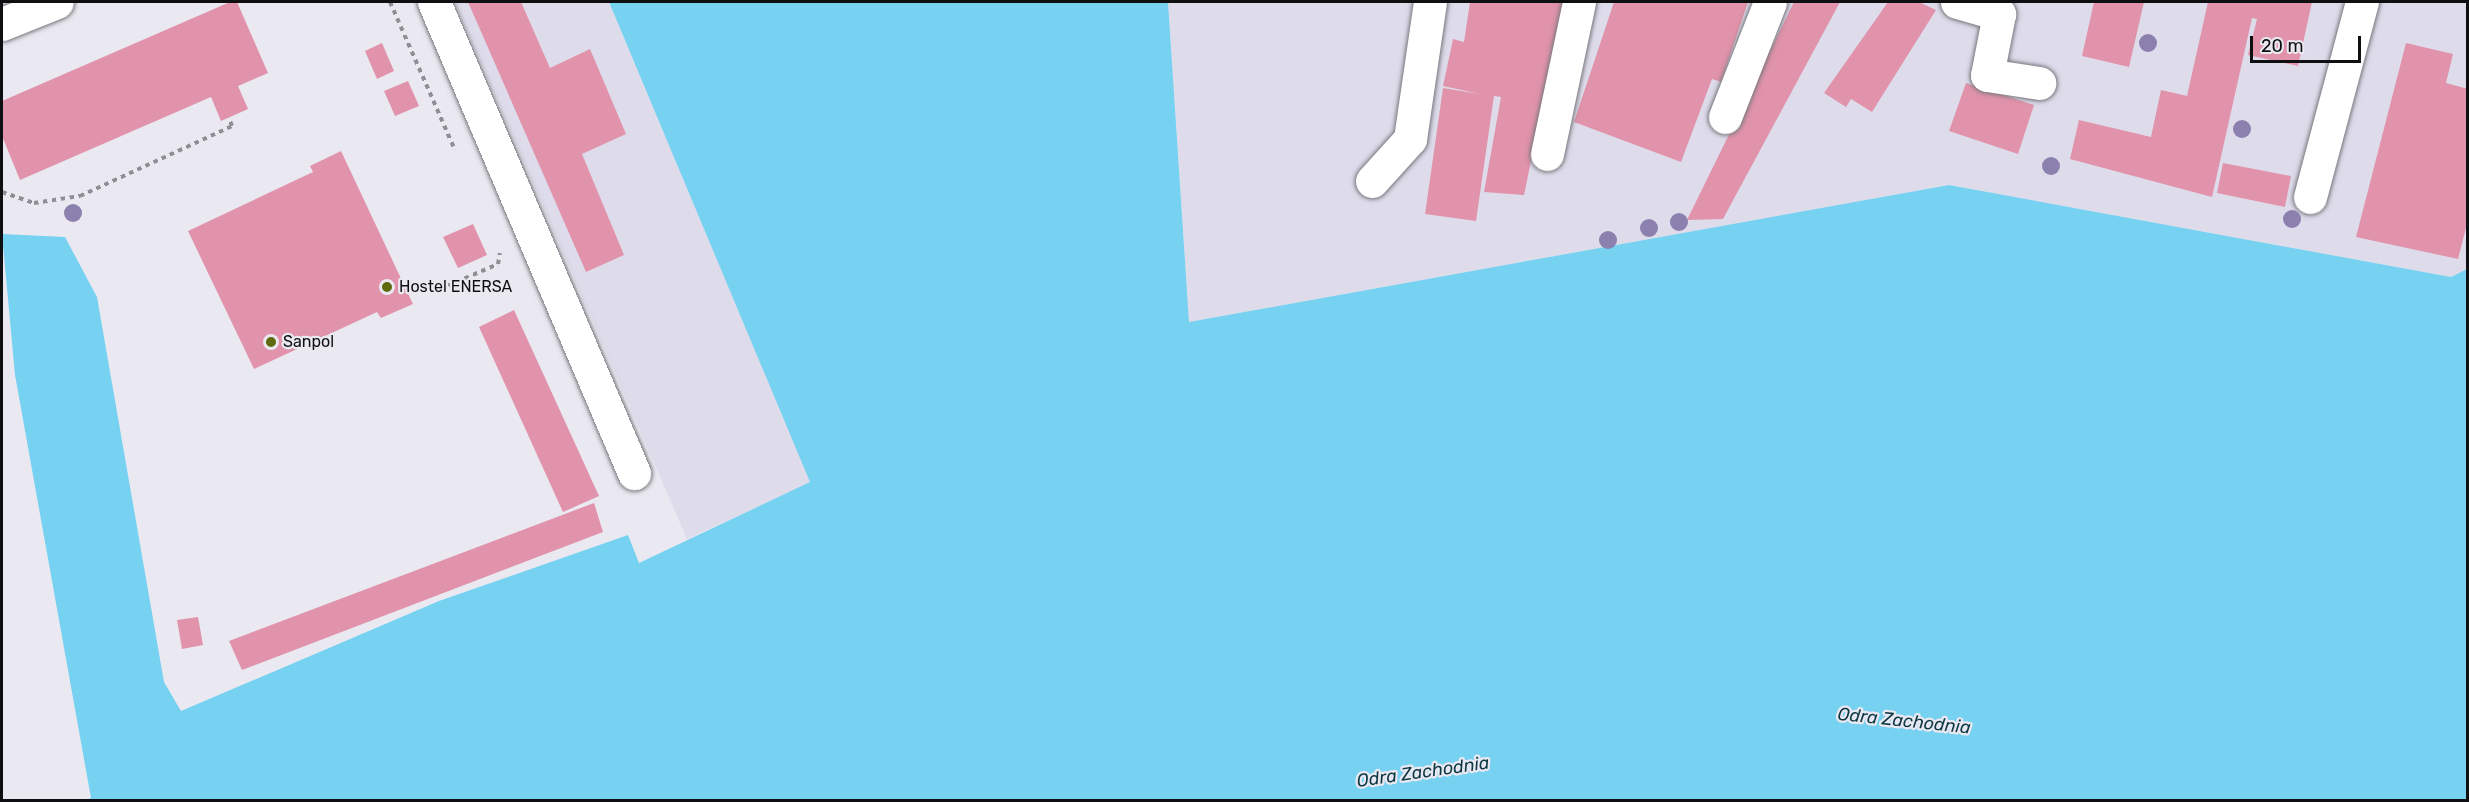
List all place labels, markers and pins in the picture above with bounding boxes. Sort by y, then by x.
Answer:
place label: Hostel ENERSA [399,277,512,297]
marker: Hostel ENERSA [380,280,394,294]
place label: Sanpol [283,332,334,352]
marker: Sanpol [264,335,278,349]

